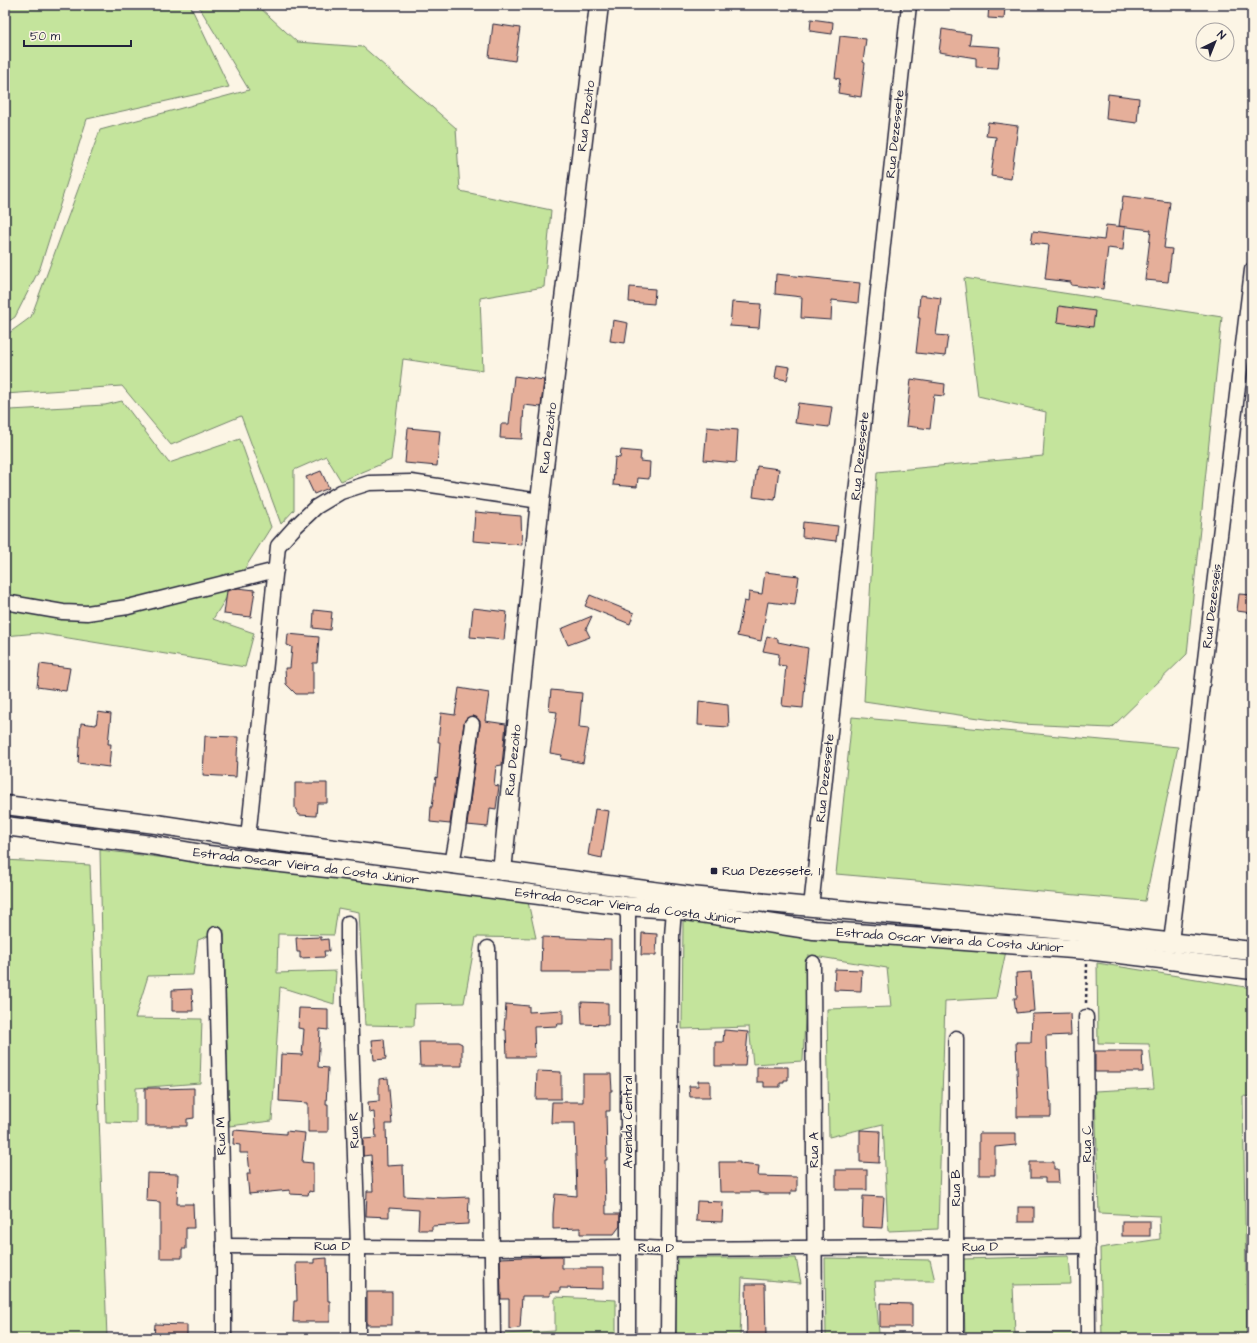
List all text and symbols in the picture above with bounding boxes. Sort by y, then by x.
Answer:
scale bar [24,22,131,48]
north arrow [1195,22,1235,62]
text: N [1214,27,1229,43]
text: 50 m [30,28,61,45]
street label: Rua Dezoito [573,79,599,153]
street label: Rua Dezessete [881,89,909,179]
street label: Rua Dezoito [535,401,561,475]
street label: Rua Dezessete [846,411,874,501]
street label: Rua Dezesseis [1198,562,1226,649]
street label: Rua Dezoito [500,723,526,796]
street label: Rua Dezessete [811,733,839,823]
street label: Estrada Oscar Vieira da Costa Júnior [192,843,420,889]
place label: Rua Dezessete, 1 [722,862,821,880]
marker: Rua Dezessete, 1 [709,866,719,876]
street label: Estrada Oscar Vieira da Costa Júnior [514,883,742,929]
street label: Estrada Oscar Vieira da Costa Júnior [836,923,1064,957]
street label: Avenida Central [619,1076,637,1168]
street label: Rua R [344,1111,364,1149]
street label: Rua M [211,1116,231,1156]
street label: Rua C [1078,1126,1096,1162]
street label: Rua A [805,1131,823,1168]
street label: Rua B [947,1170,965,1206]
street label: Rua D [314,1237,351,1255]
street label: Rua D [962,1238,999,1256]
street label: Rua D [638,1239,675,1257]

